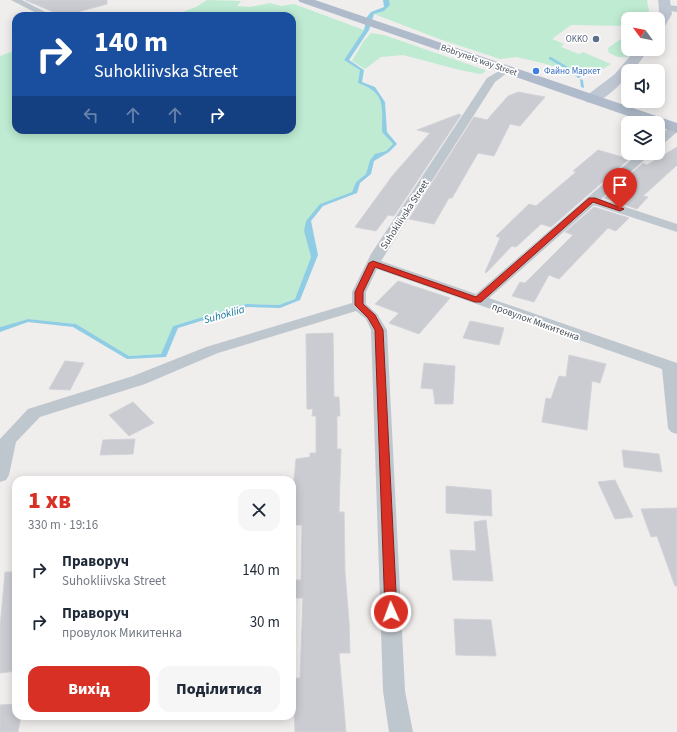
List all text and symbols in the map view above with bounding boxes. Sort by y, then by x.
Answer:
north arrow [621,12,665,56]
map controls [621,12,665,160]
text: 140 m [94,22,168,62]
icon: right [28,28,80,80]
place label: OKKO [566,33,588,46]
marker: OKKO [591,34,601,44]
street label: Bobrynets way Street [439,41,519,80]
text: Suhokliivska Street [94,59,238,84]
button: sound [621,64,665,108]
place label: Файно Маркет [544,65,601,78]
marker: Файно Маркет [531,66,541,76]
icon: left [80,104,102,126]
icon: ahead [122,104,144,126]
icon: ahead [164,104,186,126]
icon: right [206,104,228,126]
button: layers [621,116,665,160]
pin [603,168,637,209]
icon: arrive [609,174,631,196]
street label: Suhokliivska Street [377,177,433,252]
street label: провулок Микитенка [490,300,581,344]
water label: Suhokliia [202,301,246,327]
text: 1 хв [28,483,71,518]
button: close [238,489,280,531]
text: 330 m · 19:16 [28,516,98,534]
text: Праворуч [62,551,129,572]
icon: right [28,559,50,581]
text: 140 m [242,560,280,581]
text: Suhokliivska Street [62,572,166,590]
position arrow [370,591,412,633]
text: Праворуч [62,603,129,624]
icon: right [28,611,50,633]
text: 30 m [250,612,280,633]
text: провулок Микитенка [62,624,182,642]
button: Вихід [28,666,150,712]
button: Поділитися [158,666,280,712]

